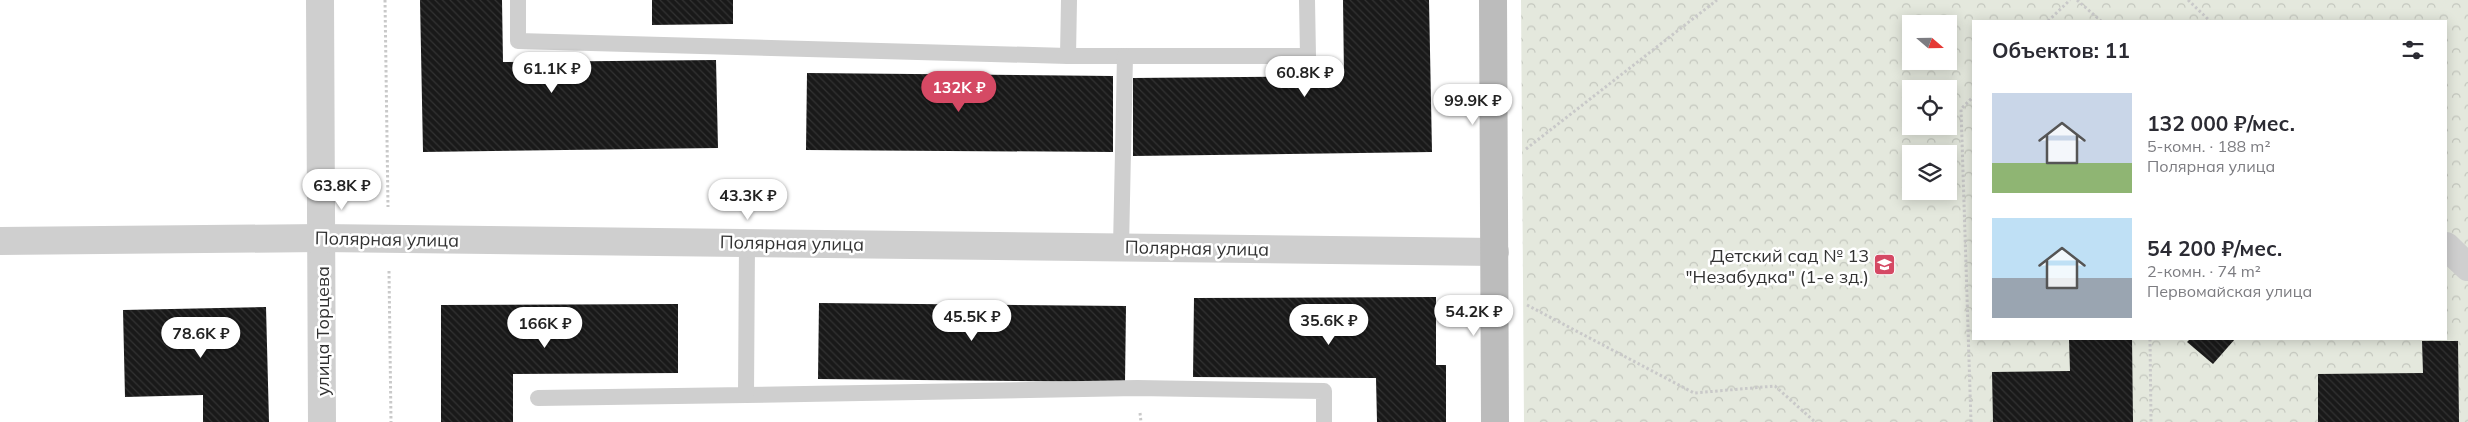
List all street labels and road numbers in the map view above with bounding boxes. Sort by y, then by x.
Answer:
street label: Полярная улица [315,226,459,252]
street label: Полярная улица [720,230,864,256]
street label: Полярная улица [1125,235,1269,261]
street label: улица Торцева [311,266,334,396]

